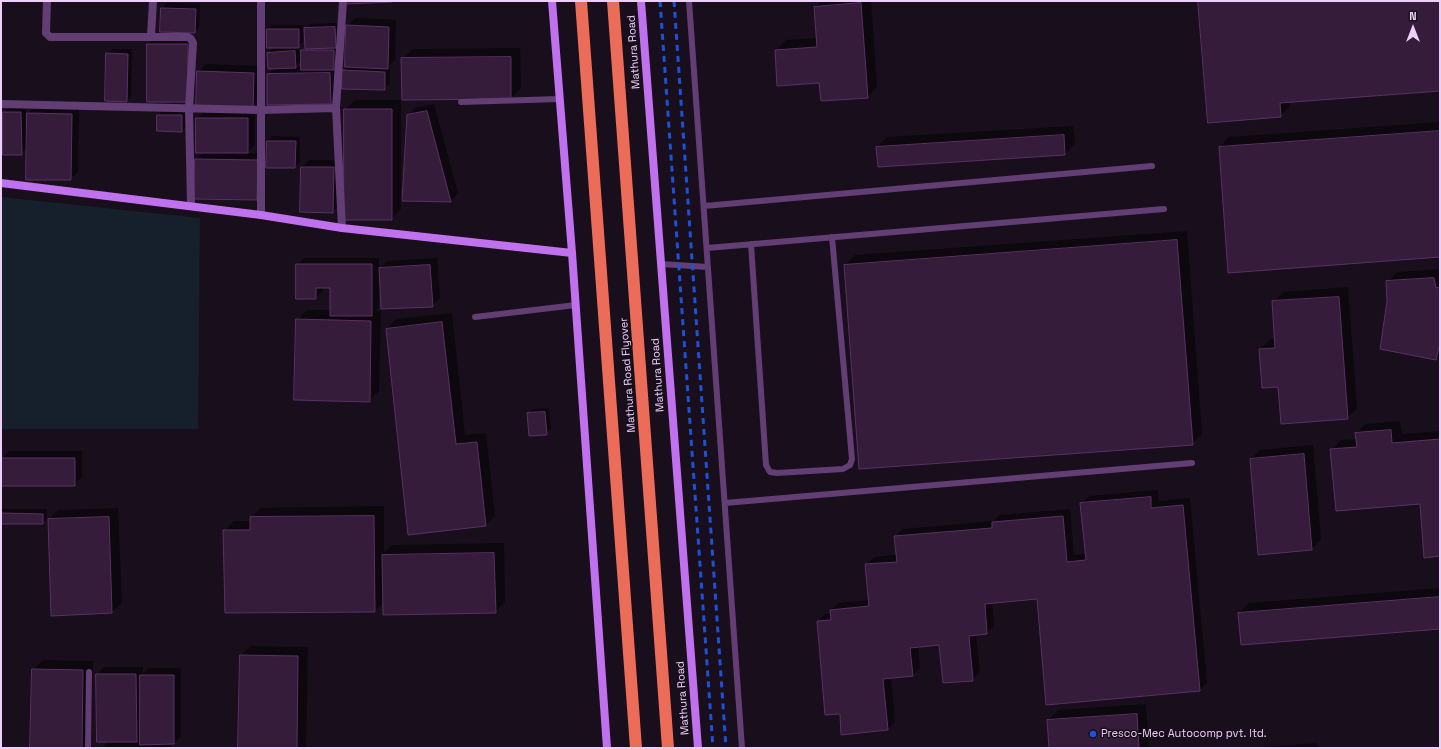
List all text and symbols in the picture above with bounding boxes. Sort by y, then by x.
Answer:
north arrow [1393,8,1433,48]
text: N [1409,9,1417,23]
street label: Mathura Road [625,15,643,89]
street label: Mathura Road Flyover [617,317,639,433]
street label: Mathura Road [649,338,667,412]
street label: Mathura Road [674,661,692,735]
place label: Presco-Mec Autocomp pvt. ltd. [1101,727,1267,741]
marker: Presco-Mec Autocomp pvt. ltd. [1088,729,1098,739]

